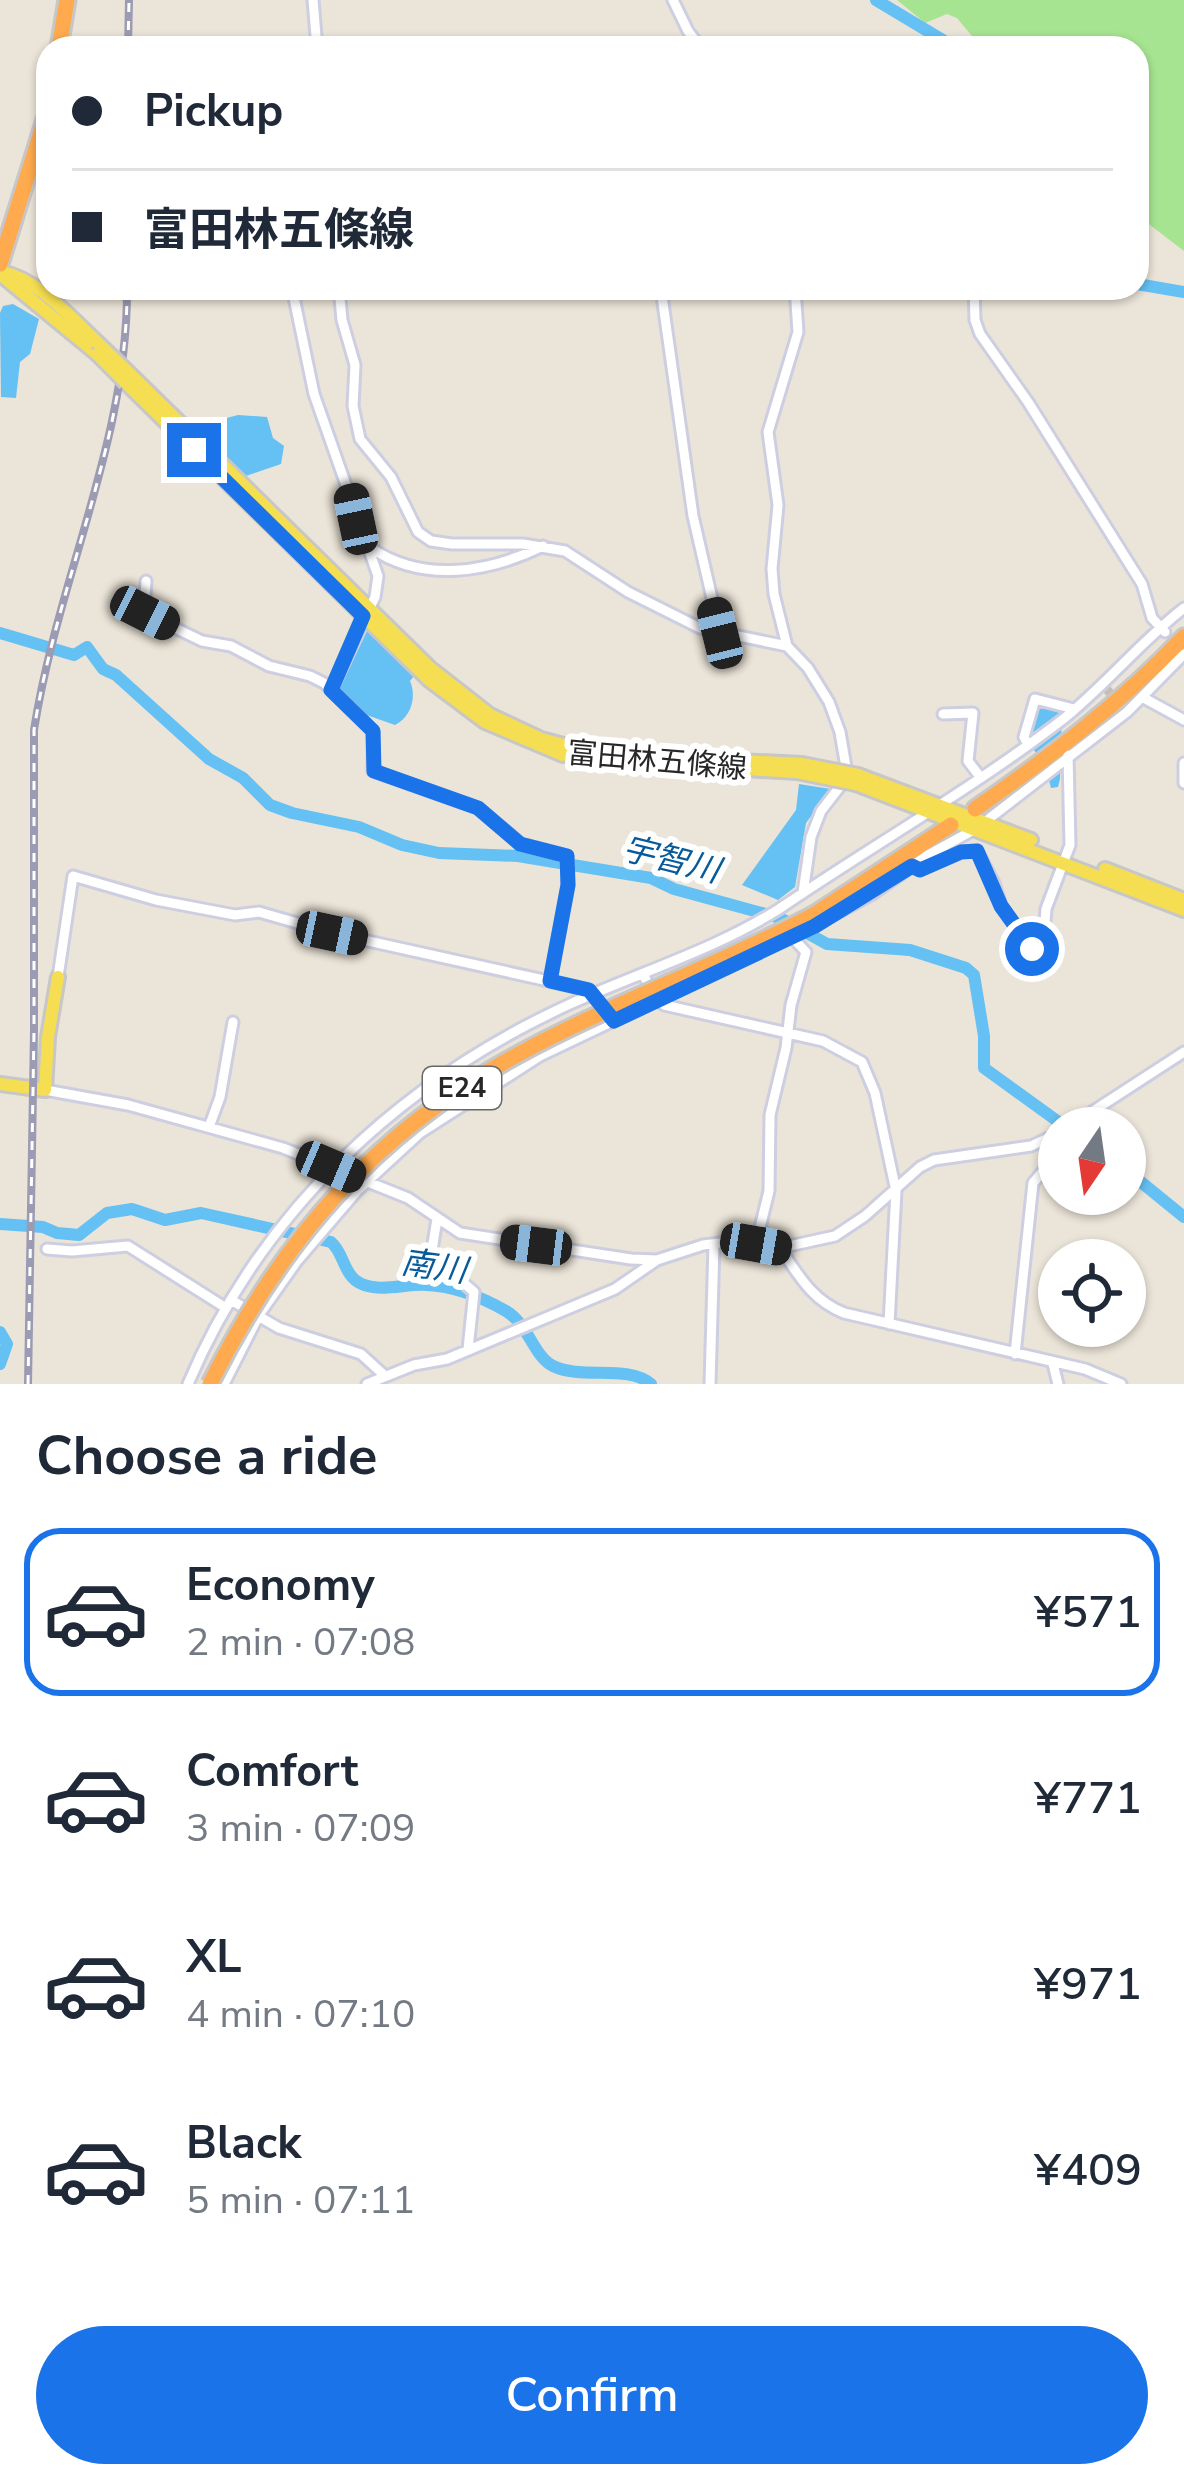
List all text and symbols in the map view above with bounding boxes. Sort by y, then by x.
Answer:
text: Pickup [144,81,283,142]
text: 富田林五條線 [144,200,414,261]
route end [167,423,221,477]
car [331,480,381,558]
car [105,581,185,645]
car [694,594,746,672]
street label: 富田林五條線 [566,733,748,789]
water label: 宇智川 [618,826,727,895]
car [293,908,371,958]
route start [1005,922,1059,976]
road number: E24 [423,1067,501,1109]
north arrow [1038,1107,1146,1215]
map controls [1038,1107,1146,1347]
car [291,1136,371,1198]
car [717,1220,795,1268]
car [498,1223,574,1267]
button: locate [1038,1239,1146,1347]
water label: 南川 [398,1240,473,1294]
text: Choose a ride [36,1419,377,1493]
text: Economy [186,1555,375,1616]
icon: car [42,1558,150,1666]
text: ¥571 [1034,1582,1142,1643]
text: 2 min · 07:08 [186,1616,415,1669]
text: Comfort [186,1741,358,1802]
icon: car [42,1744,150,1852]
text: ¥771 [1034,1768,1142,1829]
text: 3 min · 07:09 [186,1802,415,1855]
text: XL [186,1927,242,1988]
icon: car [42,1930,150,2038]
text: ¥971 [1034,1954,1142,2015]
text: 4 min · 07:10 [186,1988,415,2041]
text: Black [186,2113,301,2174]
icon: car [42,2116,150,2224]
text: ¥409 [1034,2140,1142,2201]
text: 5 min · 07:11 [186,2174,415,2227]
button: Confirm [36,2326,1148,2464]

